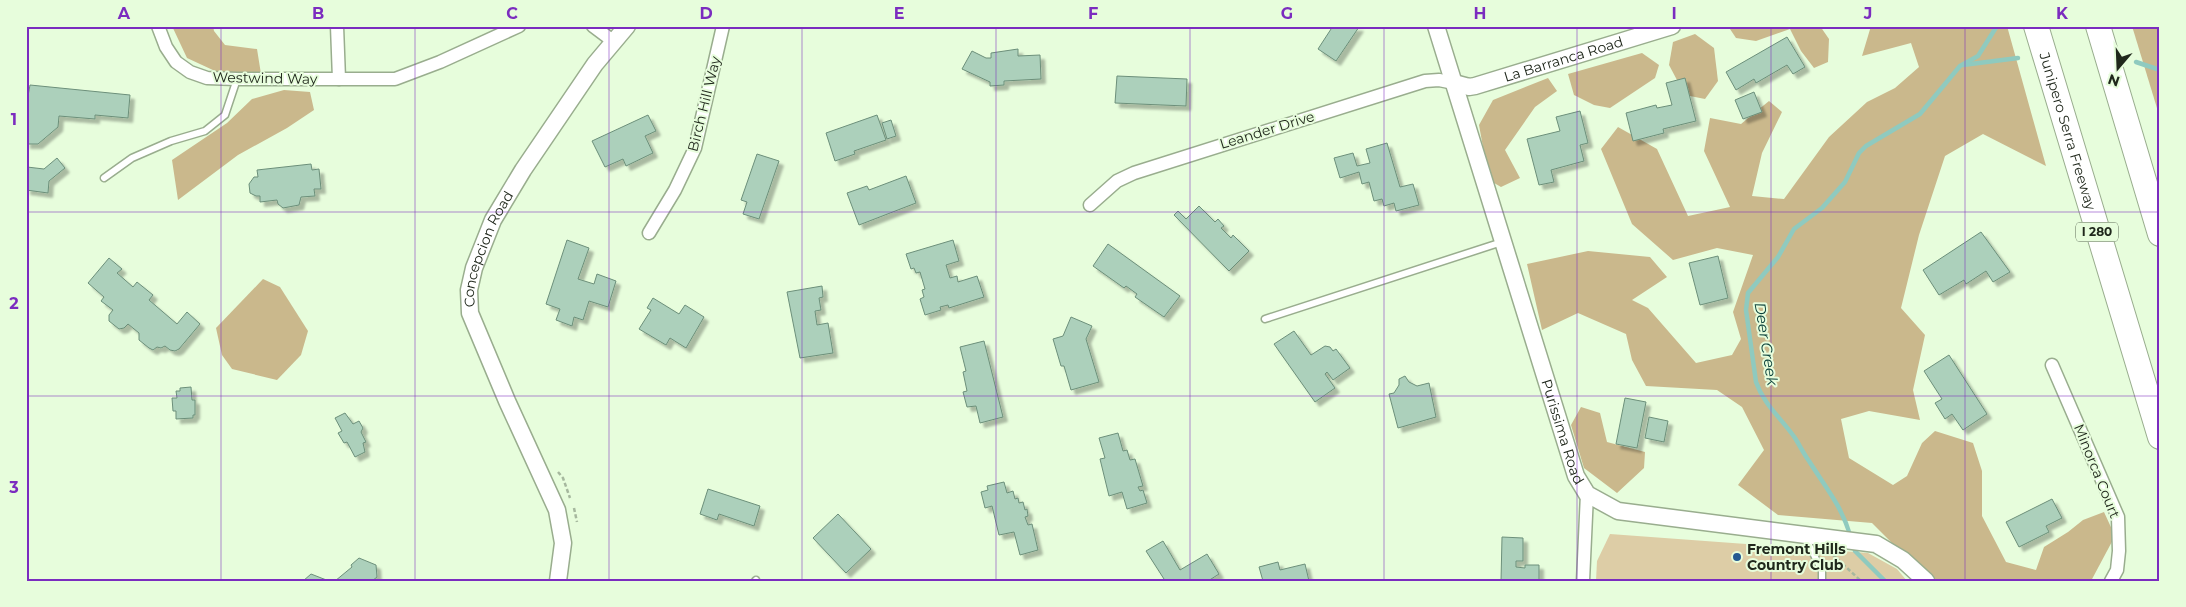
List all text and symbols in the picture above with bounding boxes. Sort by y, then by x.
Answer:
text: A [117,4,131,23]
text: B [312,4,324,23]
text: C [506,4,518,23]
text: D [699,4,713,23]
text: E [894,4,904,23]
text: F [1088,4,1098,23]
text: G [1281,4,1293,23]
text: H [1474,4,1486,23]
text: I [1671,4,1677,23]
text: J [1863,4,1872,23]
text: K [2056,4,2069,23]
street label: La Barranca Road [1502,32,1625,86]
north arrow [2094,42,2144,92]
street label: Junipero Serra Freeway [2035,49,2100,213]
street label: Birch Hill Way [683,54,725,153]
street label: Westwind Way [213,68,318,88]
text: N [2105,70,2122,91]
street label: Leander Drive [1218,107,1316,153]
text: 1 [11,110,17,129]
street label: Concepcion Road [460,188,517,307]
road number: I 280 [2076,222,2118,242]
text: 2 [9,294,19,313]
water label: Deer Creek [1751,301,1783,388]
street label: Purissima Road [1537,377,1588,488]
street label: Minorca Court [2070,421,2124,521]
text: 3 [8,478,19,497]
place label: Fremont Hills Country Club [1747,540,1846,574]
marker: Fremont Hills Country Club [1731,551,1743,563]

